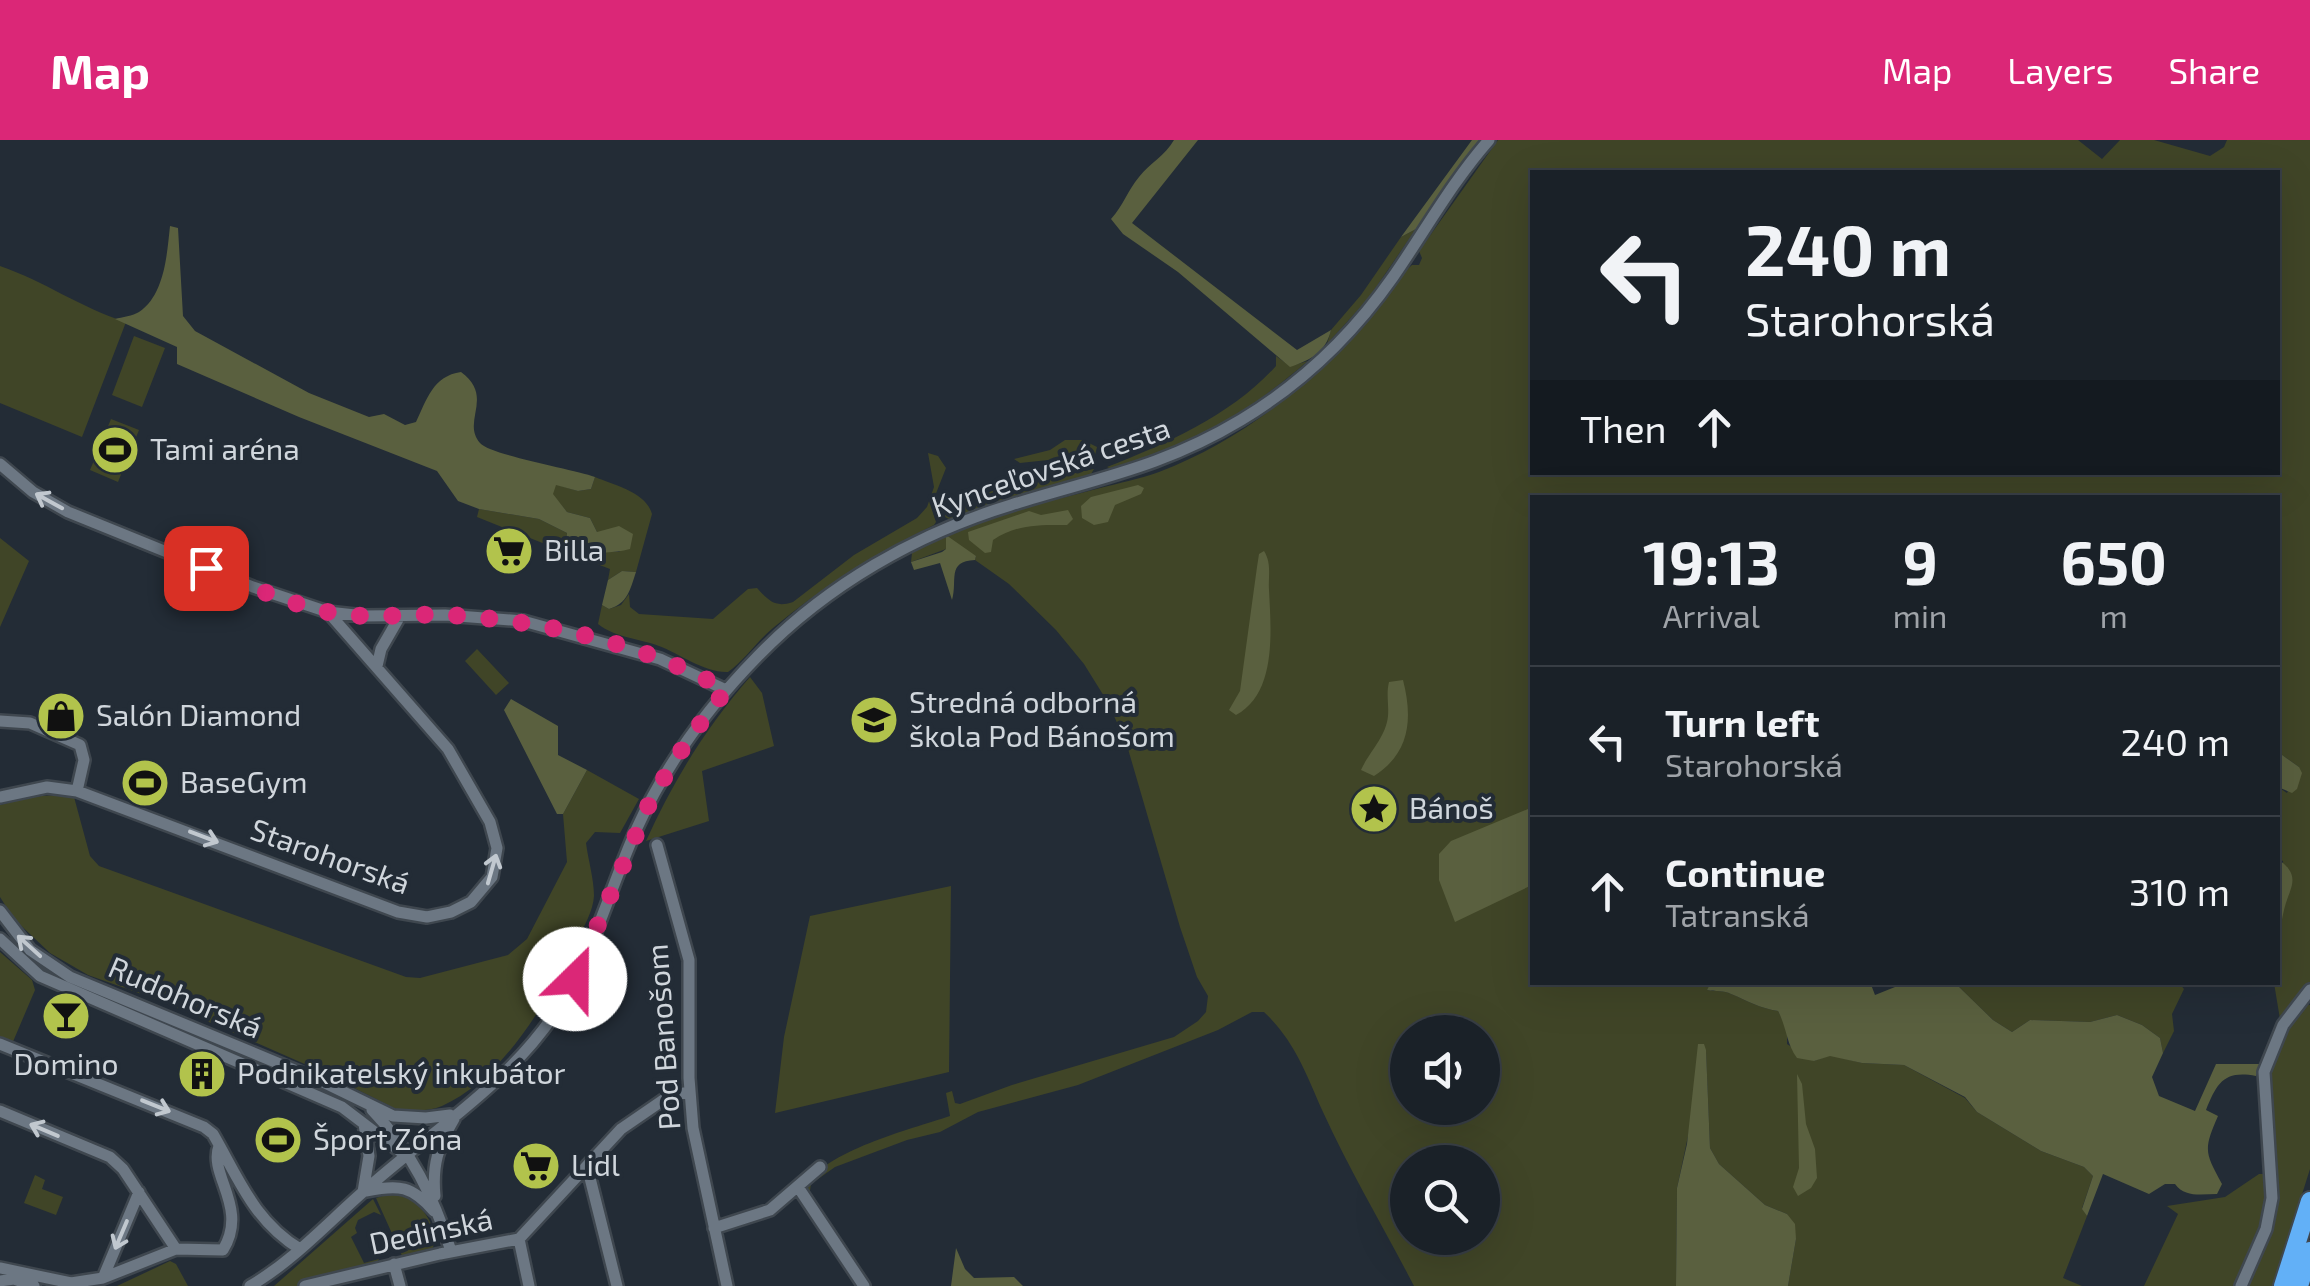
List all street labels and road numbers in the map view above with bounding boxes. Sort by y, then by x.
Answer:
street label: Kynceľovská cesta [926,408,1174,524]
street label: Starohorská [246,810,415,901]
street label: Pod Banošom [638,943,686,1131]
street label: Rudohorská [104,948,268,1045]
street label: Dedinská [366,1199,495,1261]

